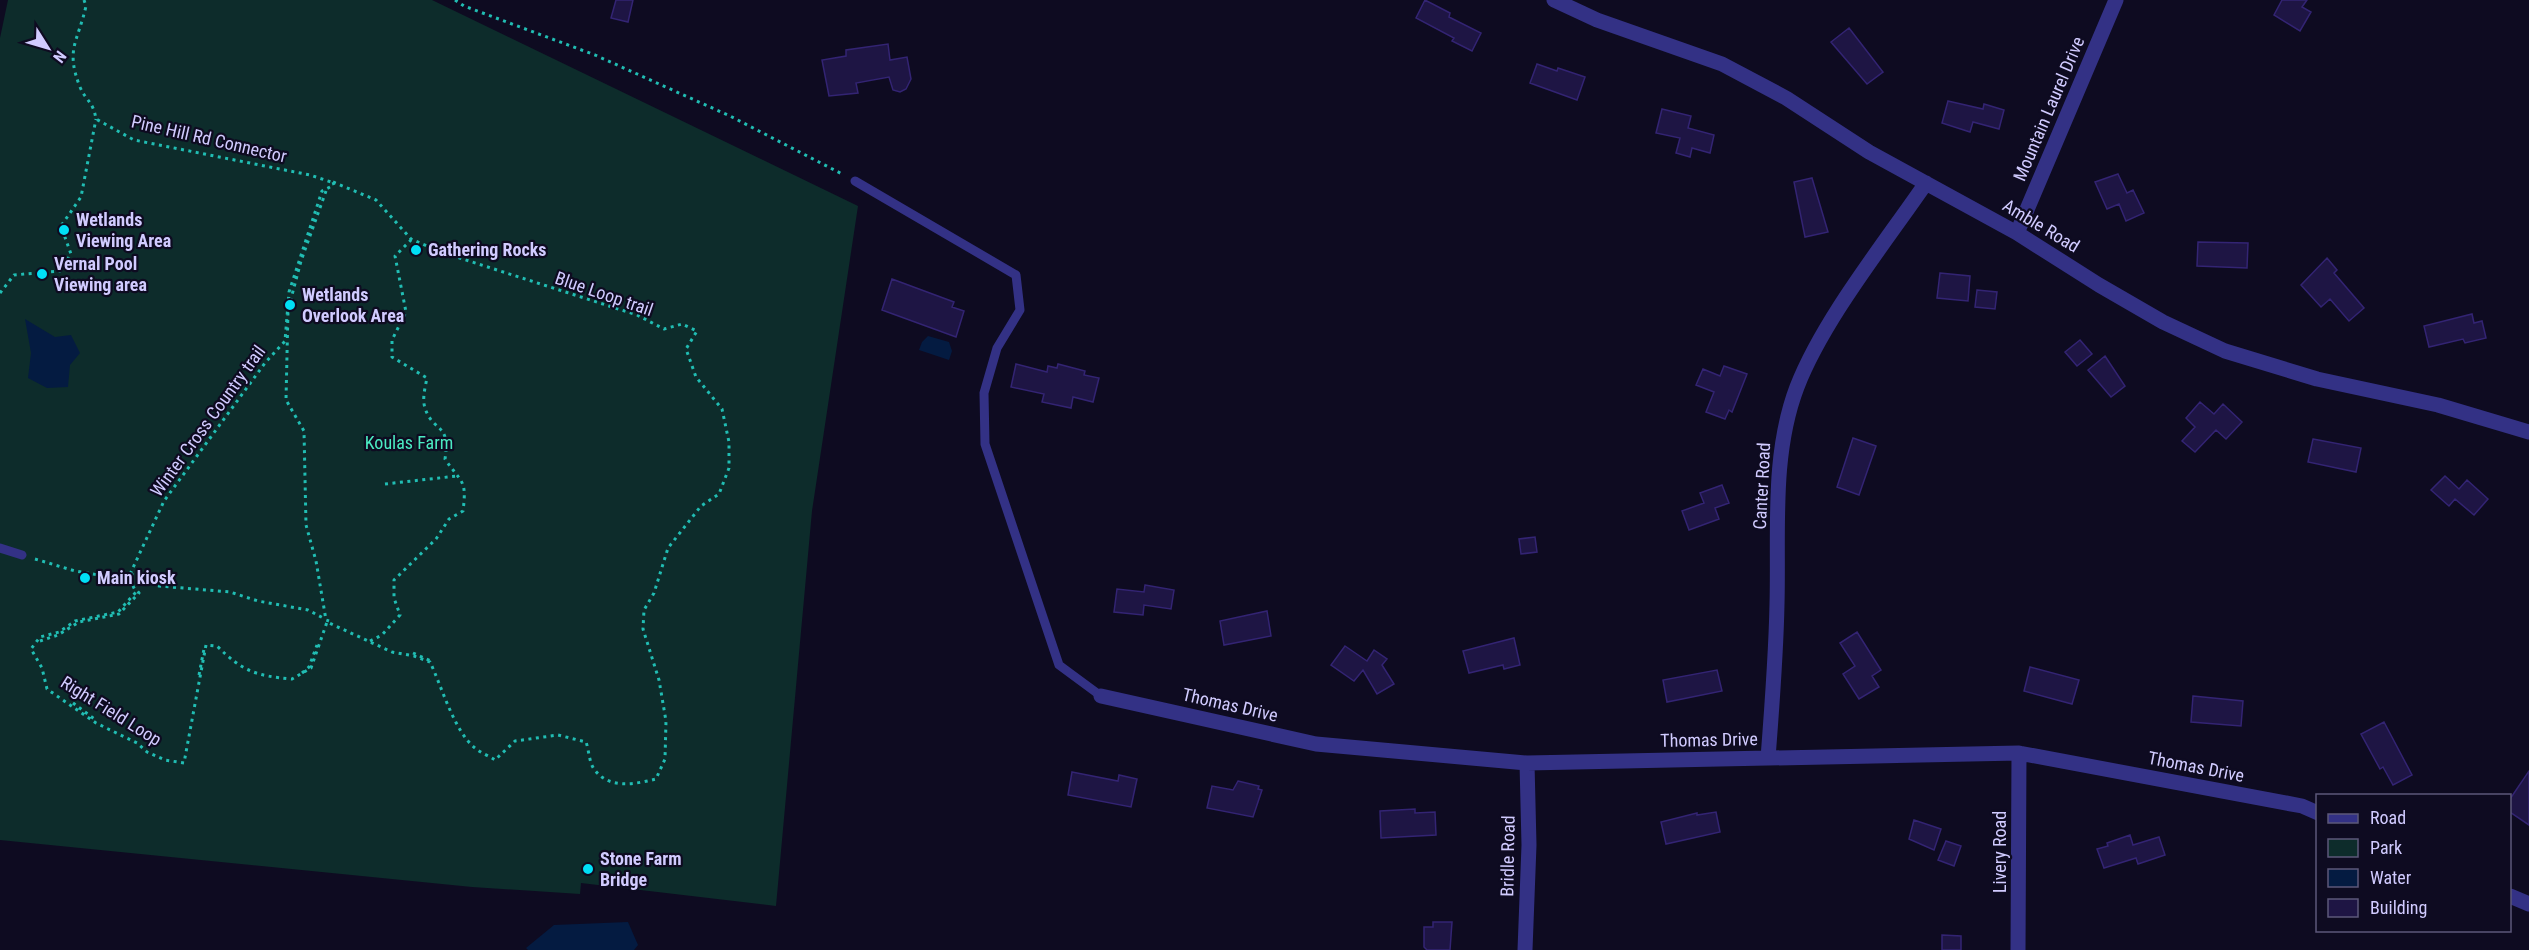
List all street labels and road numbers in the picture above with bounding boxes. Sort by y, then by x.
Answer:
street label: Mountain Laurel Drive [2009,33,2088,184]
street label: Pine Hill Rd Connector [129,110,289,167]
street label: Amble Road [1999,195,2083,257]
street label: Blue Loop trail [552,267,656,320]
street label: Winter Cross Country trail [146,341,269,500]
street label: Canter Road [1749,442,1774,530]
street label: Right Field Loop [57,671,166,750]
street label: Thomas Drive [1180,683,1280,726]
street label: Thomas Drive [1660,728,1758,751]
street label: Thomas Drive [2146,747,2246,786]
street label: Livery Road [1989,811,2010,893]
street label: Bridle Road [1496,815,1519,897]

